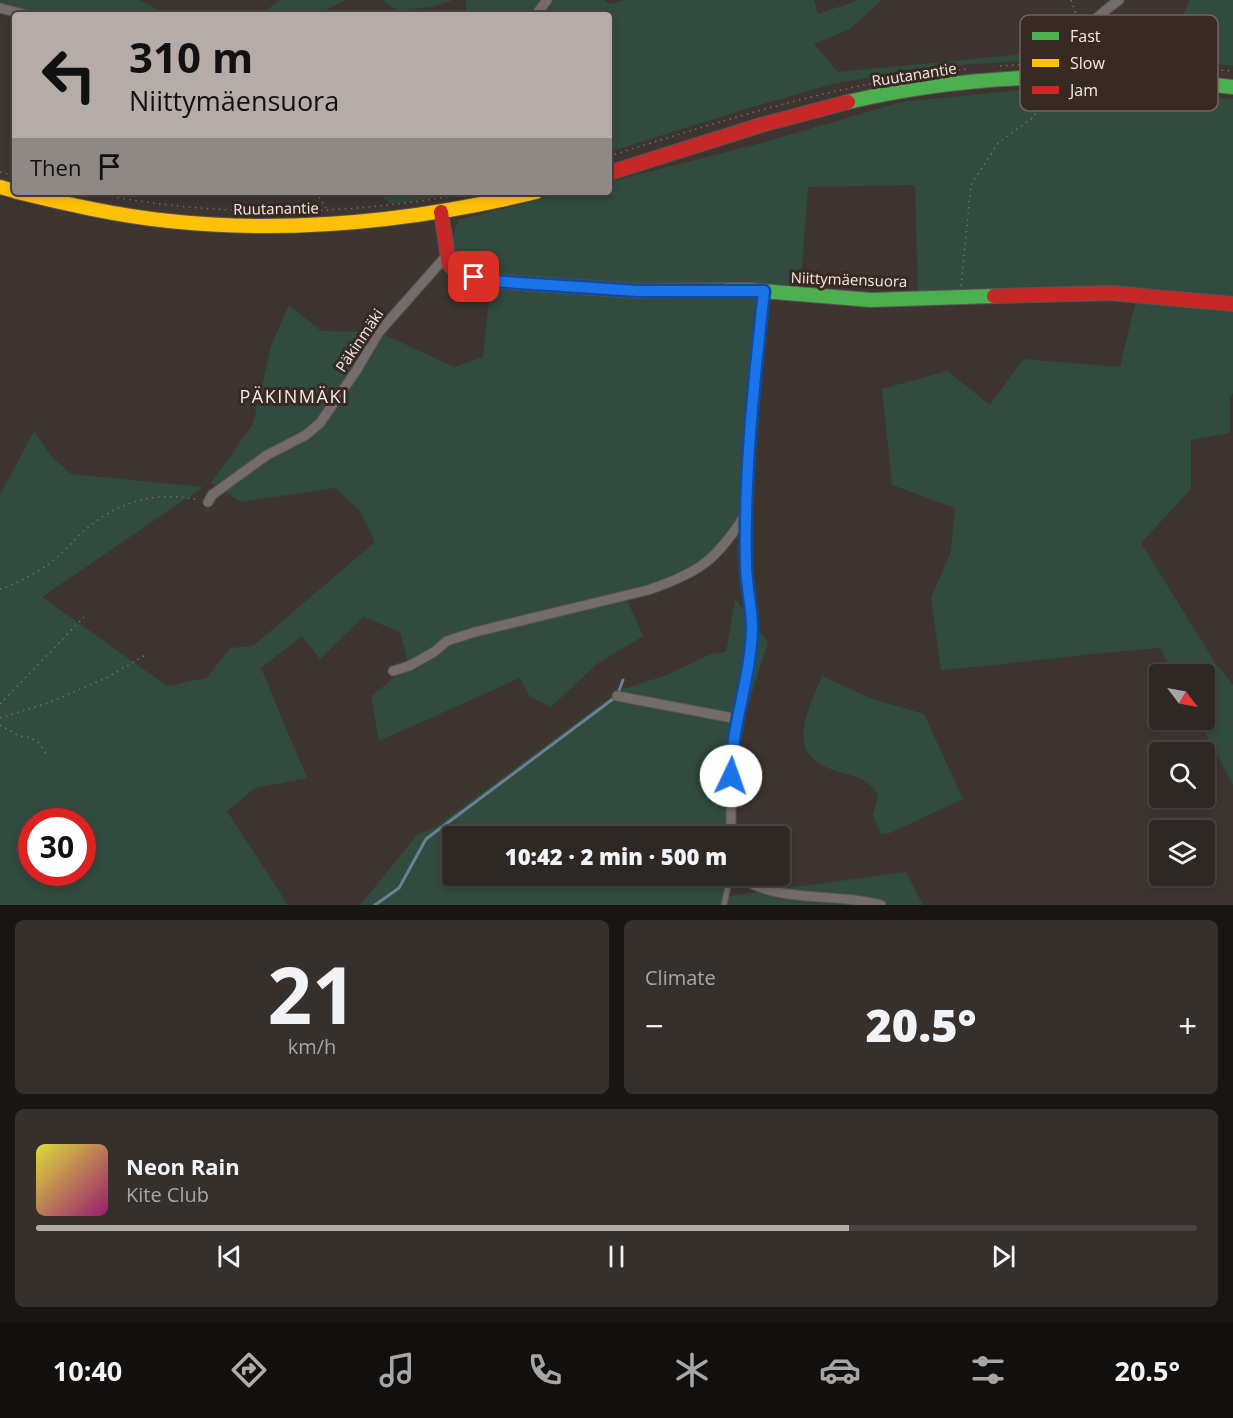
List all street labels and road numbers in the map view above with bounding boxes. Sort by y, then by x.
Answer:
street label: Ruutanantie [870,57,958,91]
street label: Ruutanantie [233,197,319,219]
street label: Niittymäensuora [790,267,908,291]
street label: Päkinmäki [331,305,387,375]

